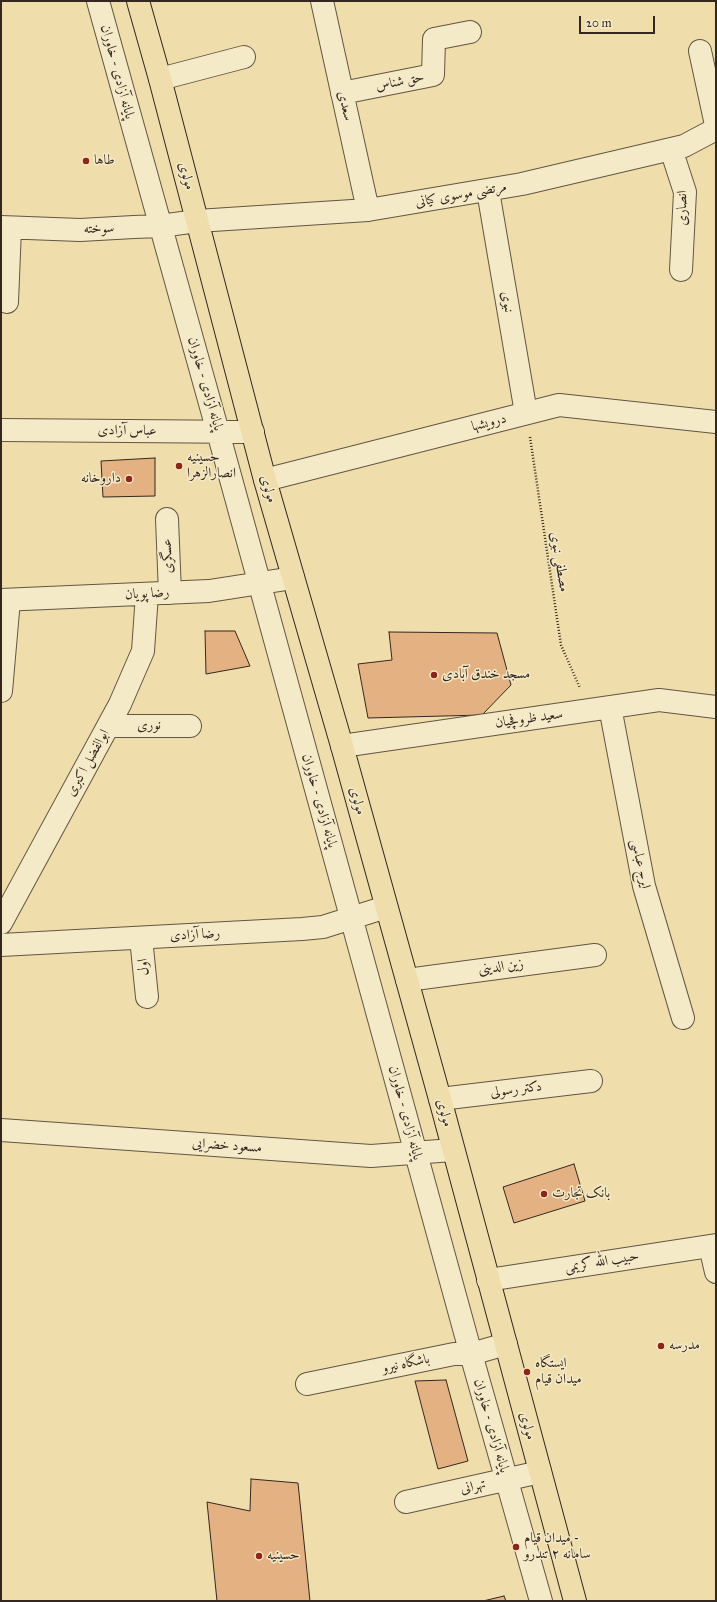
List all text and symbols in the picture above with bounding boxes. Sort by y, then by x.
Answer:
scale bar [581,8,657,34]
text: 20 m [586,16,612,30]
street label: پایانه آزادی - خاوران [96,23,138,121]
street label: حق شناس [374,69,426,95]
street label: سعدی [333,89,357,123]
place label: طاها [94,153,115,169]
marker: طاها [81,156,91,166]
street label: مولوی [174,160,198,192]
street label: مرتضی موسوی کیانی [414,179,508,211]
street label: انصاری [675,190,691,226]
street label: سوخته [83,220,115,238]
street label: نبوی [497,290,517,314]
street label: پایانه آزادی - خاوران [184,335,226,433]
street label: درویشها [470,411,508,435]
street label: عباس آزادی [97,422,157,440]
place label: حسینیه انصارالزهرا [187,450,236,482]
marker: حسینیه انصارالزهرا [174,461,184,471]
place label: داروخانه [81,471,121,487]
street label: مولوی [256,473,280,505]
marker: داروخانه [124,474,134,484]
street label: مصطفی نبوی [546,531,572,593]
street label: عسگری [159,538,177,574]
street label: رضا پویان [124,584,170,604]
place label: مسجد خندق آبادی [442,667,530,683]
marker: مسجد خندق آبادی [429,670,439,680]
street label: سعید ظروفچیان [494,706,564,732]
street label: نوری [137,718,161,734]
street label: ابوالفضل اکبری [63,727,113,799]
street label: پایانه آزادی - خاوران [298,752,340,850]
street label: مولوی [345,785,369,817]
street label: ایرج عباسی [627,838,653,890]
street label: رضا آزادی [169,925,221,945]
street label: زین الدینی [477,956,525,978]
street label: اول [135,958,153,976]
street label: پایانه آزادی - خاوران [384,1064,426,1162]
street label: دکتر رسولی [489,1078,543,1102]
street label: مولوی [432,1097,456,1129]
street label: مسعود خضرایی [191,1135,263,1157]
place label: بانک تجارت [552,1186,610,1202]
marker: بانک تجارت [539,1189,549,1199]
street label: حبیب الله کریمی [564,1248,640,1276]
place label: مدرسه [669,1338,700,1354]
marker: مدرسه [656,1341,666,1351]
street label: باشگاه نیرو [381,1351,431,1377]
place label: ایستگاه میدان قیام [535,1356,582,1388]
marker: ایستگاه میدان قیام [522,1367,532,1377]
street label: پایانه آزادی - خاوران [470,1377,512,1475]
street label: مولوی [515,1410,539,1442]
street label: تهرانی [459,1476,487,1498]
place label: میدان قیام - سامانه ۲ تندرو [524,1531,591,1564]
marker: میدان قیام - سامانه ۲ تندرو [511,1542,521,1552]
place label: حسینیه [267,1548,300,1564]
marker: حسینیه [254,1551,264,1561]

